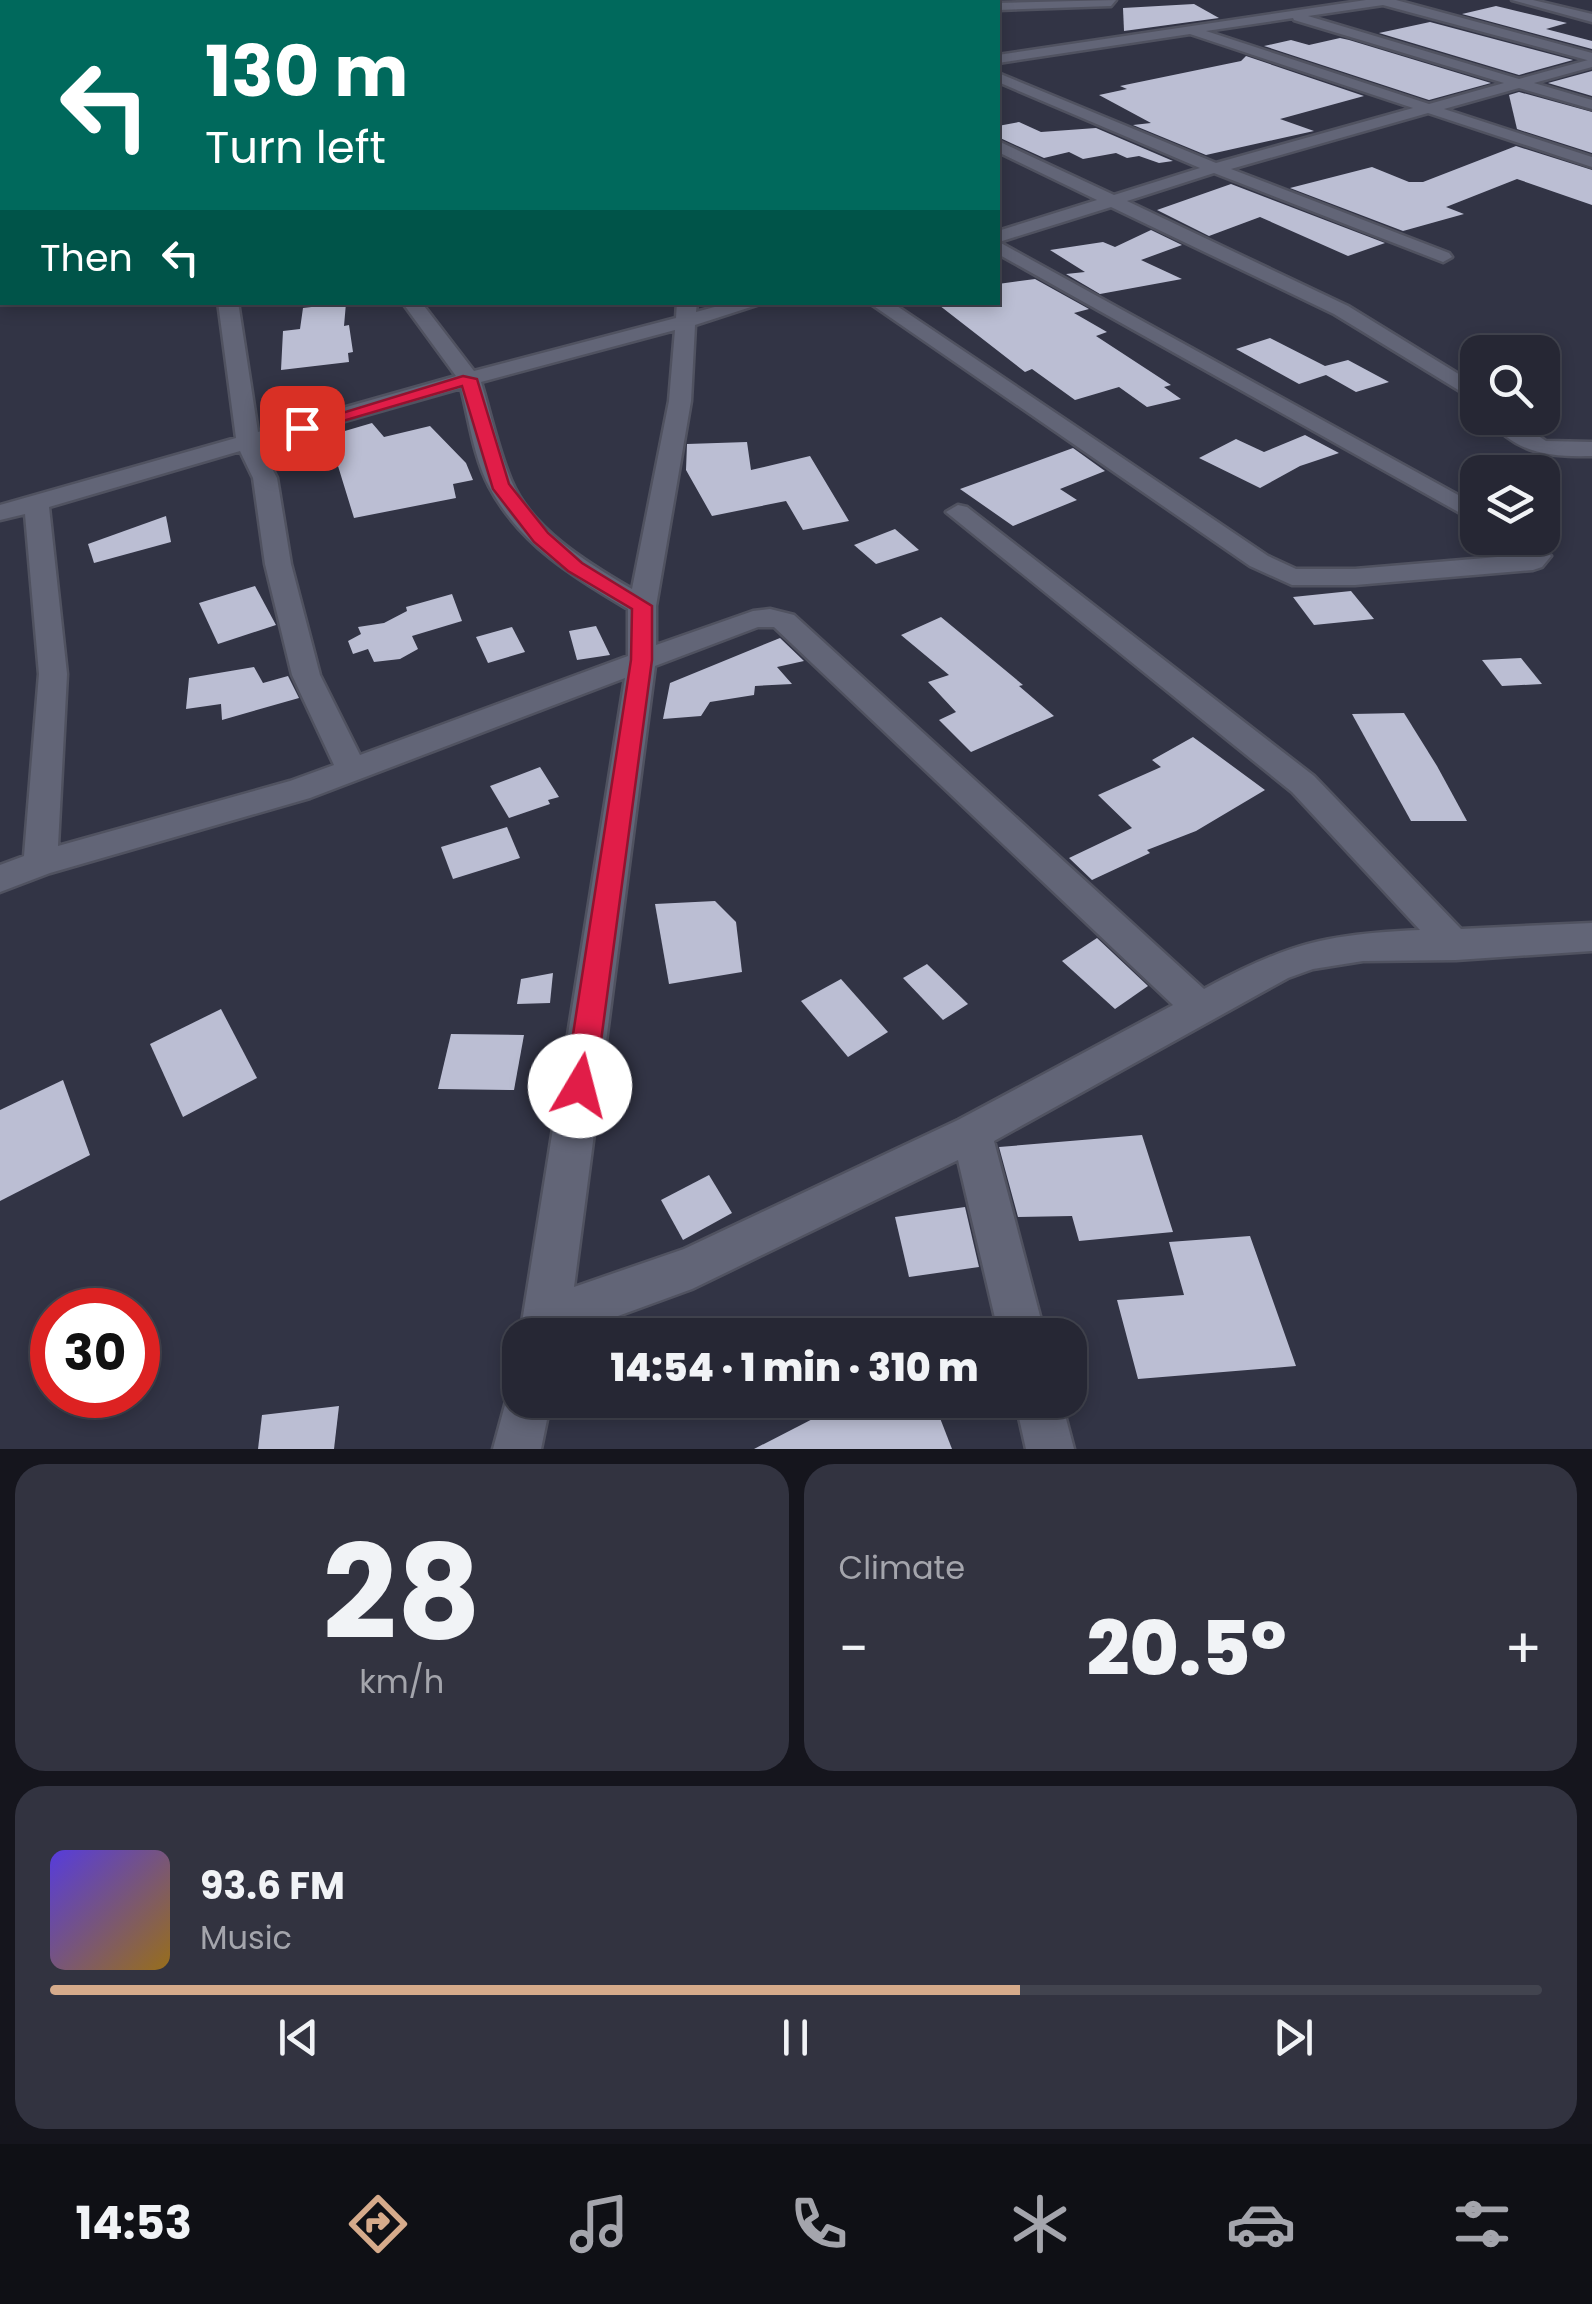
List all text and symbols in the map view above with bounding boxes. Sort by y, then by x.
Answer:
text: 130 m [205,22,408,121]
icon: left [40,40,170,170]
text: Turn left [205,116,386,179]
icon: left [153,230,208,285]
text: Then [40,231,133,284]
map controls [1460,335,1560,555]
button: search [1460,335,1560,435]
pin [260,386,345,471]
icon: arrive [275,401,330,456]
button: layers [1460,455,1560,555]
position arrow [528,1034,632,1138]
speed limit sign: 30 [30,1288,160,1418]
text: 14:54 · 1 min · 310 m [610,1341,979,1394]
text: 28 [323,1501,481,1684]
text: Climate [839,1545,965,1590]
text: 20.5° [1087,1596,1286,1701]
text: − [839,1610,869,1687]
text: + [1504,1610,1542,1687]
text: km/h [359,1659,444,1704]
text: 93.6 FM [200,1859,345,1912]
text: Music [200,1915,292,1960]
icon: previous [271,2010,326,2065]
icon: pause [768,2010,823,2065]
icon: next [1266,2010,1321,2065]
icon: directions [343,2189,413,2259]
icon: music [564,2189,634,2259]
icon: phone [784,2189,854,2259]
icon: climate [1005,2189,1075,2259]
icon: car [1226,2189,1296,2259]
icon: filters [1447,2189,1517,2259]
text: 14:53 [75,2192,192,2255]

